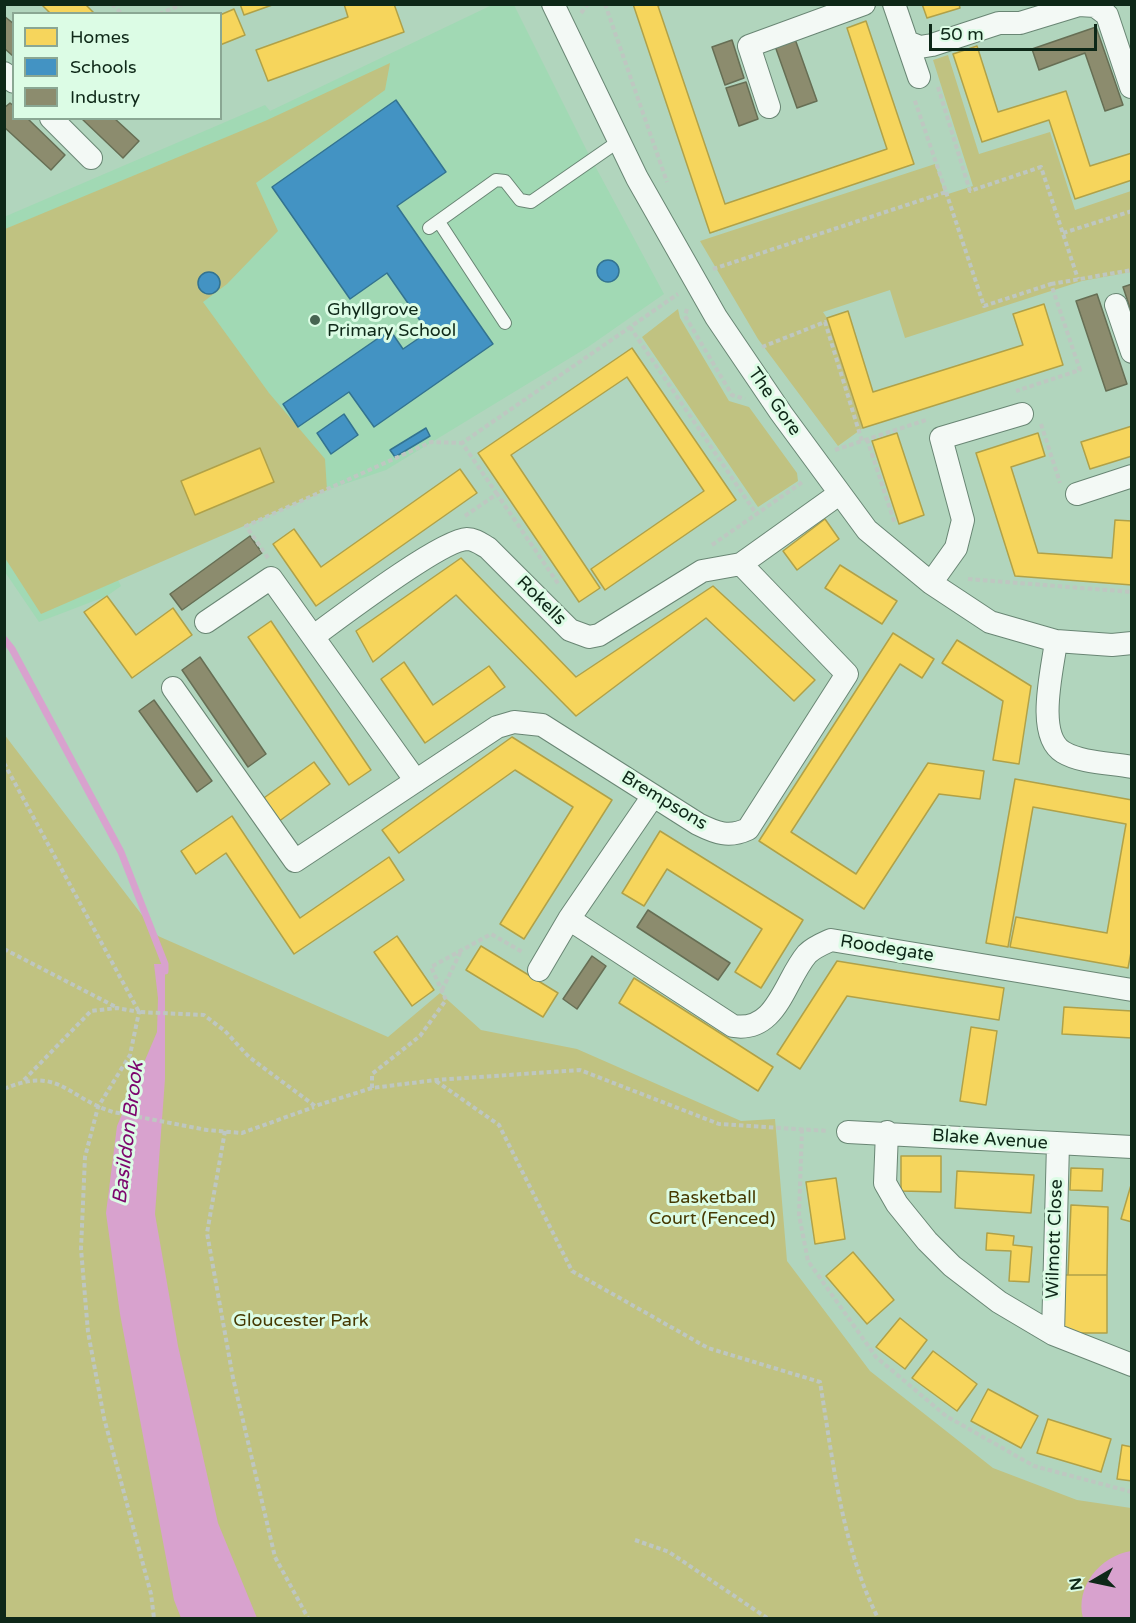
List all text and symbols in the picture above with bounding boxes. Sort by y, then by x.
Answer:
legend [12,12,222,120]
scale bar [932,12,1100,50]
text: 50 m [940,23,984,45]
text: Homes [70,26,130,48]
text: Schools [70,56,137,78]
text: Industry [70,86,140,108]
place label: Ghyllgrove Primary School [327,299,456,342]
marker: Ghyllgrove Primary School [308,313,322,327]
street label: The Gore [743,364,805,440]
street label: Rokells [512,572,570,630]
street label: Brempsons [617,767,711,835]
street label: Roodegate [839,931,935,967]
water label: Basildon Brook [108,1061,150,1205]
street label: Blake Avenue [931,1125,1049,1155]
street label: Wilmott Close [1042,1179,1068,1299]
park label: Basketball Court (Fenced) [649,1187,775,1230]
park label: Gloucester Park [233,1310,369,1332]
north arrow [1064,1551,1124,1611]
text: N [1065,1576,1087,1592]

